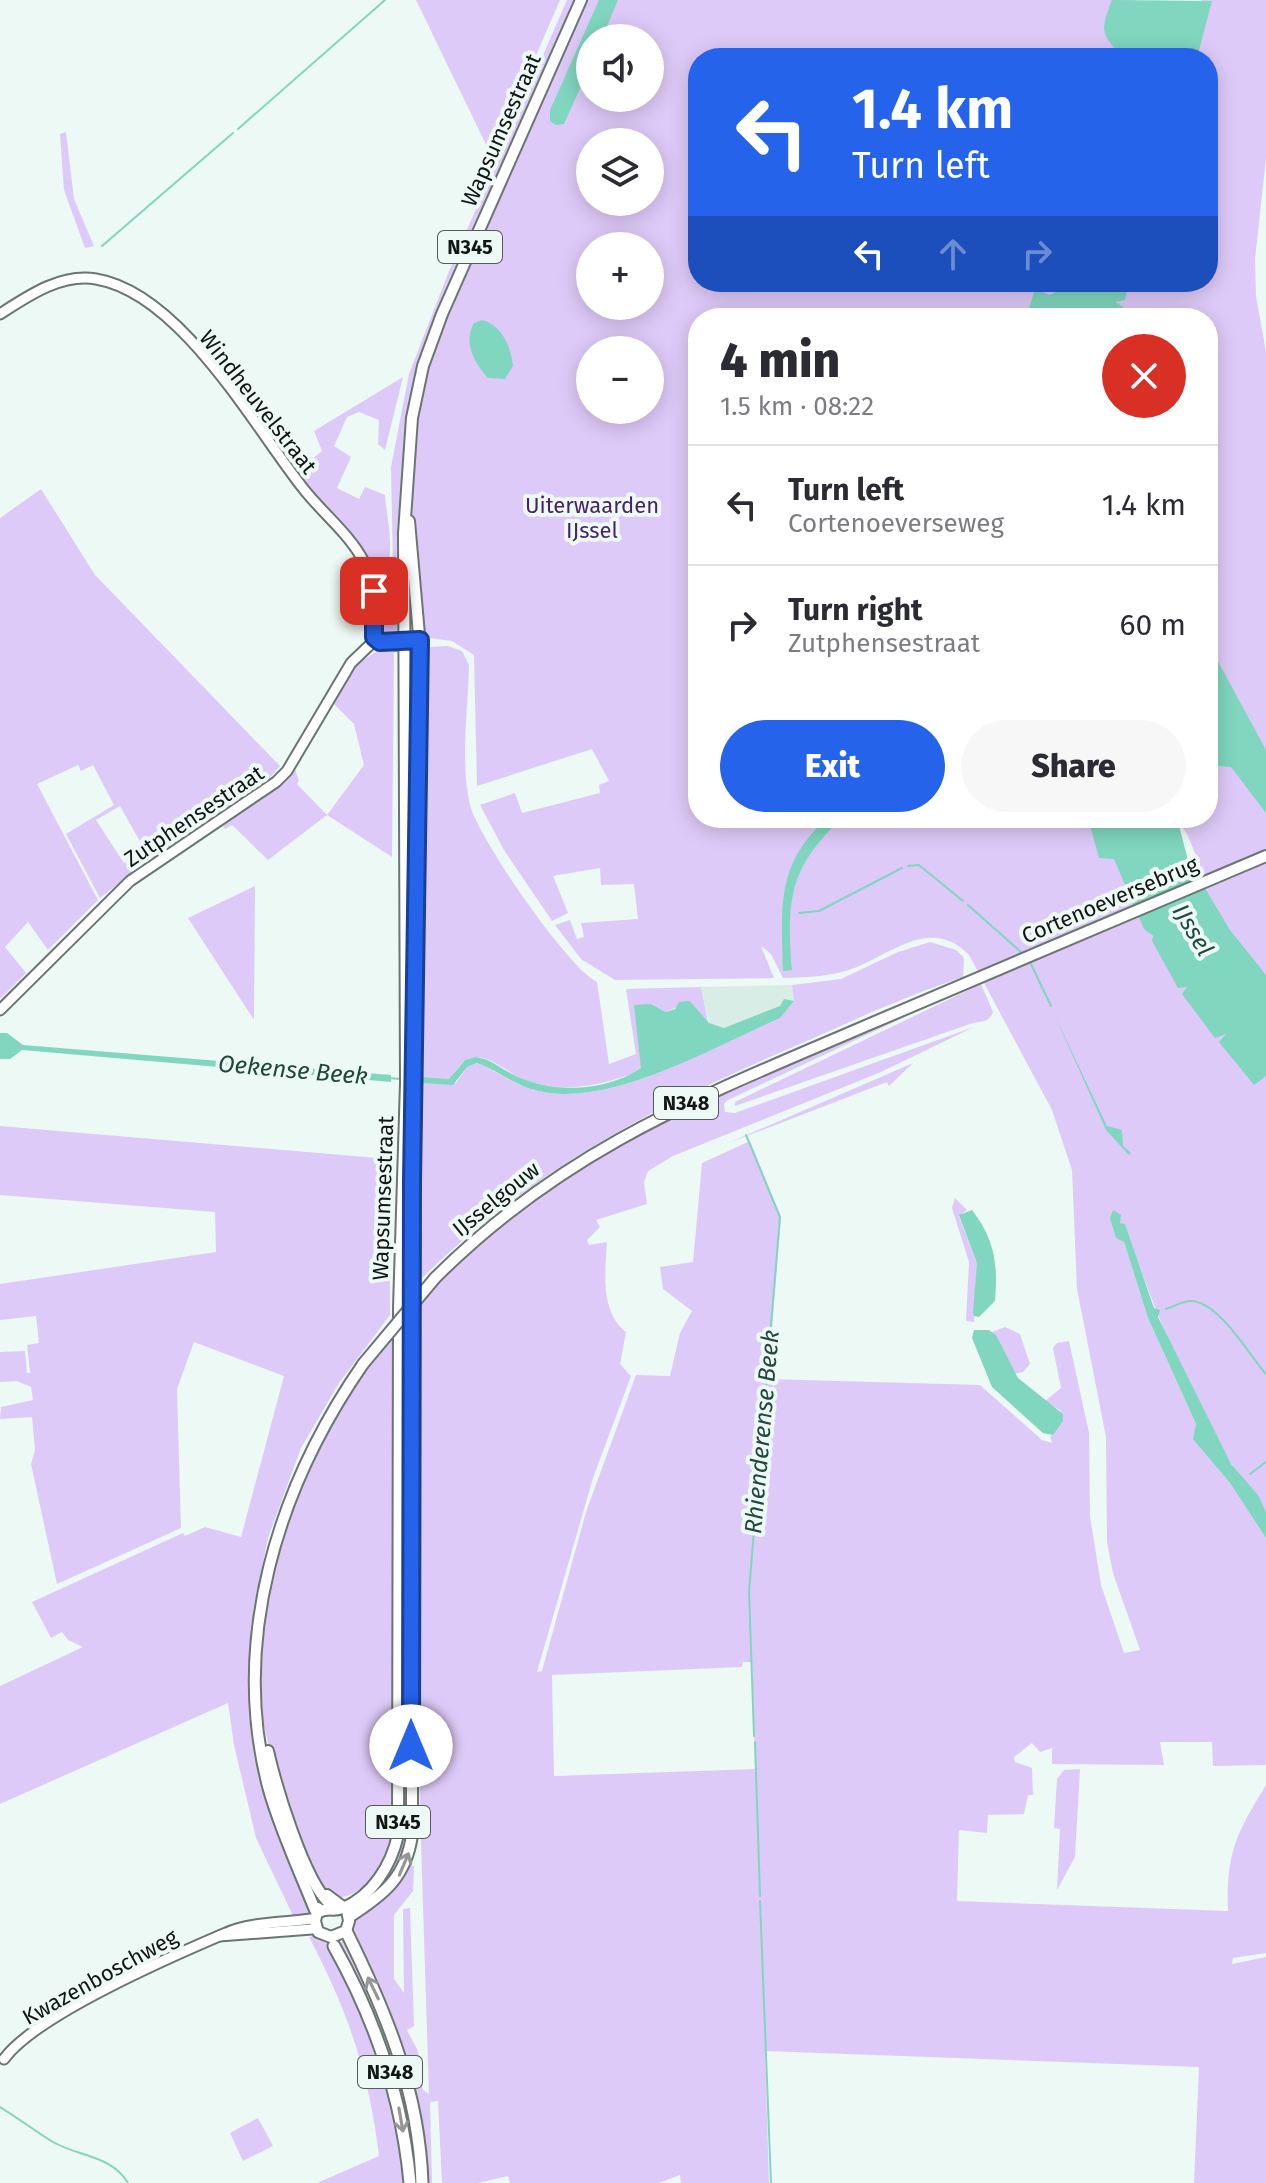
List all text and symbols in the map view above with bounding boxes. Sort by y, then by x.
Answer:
map controls [576,24,664,424]
button: sound [576,24,664,112]
street label: Wapsumsestraat [455,49,547,211]
text: 1.4 km [852,76,1013,143]
icon: left [720,80,824,184]
button: layers [576,128,664,216]
text: Turn left [852,144,990,188]
road number: N345 [438,231,502,263]
button: + [576,232,664,320]
icon: left [847,232,891,276]
icon: ahead [931,232,975,276]
icon: right [1015,232,1059,276]
street label: Windheuvelstraat [193,325,323,479]
text: 4 min [720,332,840,390]
button: close [1102,334,1186,418]
button: − [576,336,664,424]
text: 1.5 km · 08:22 [720,391,874,422]
text: Turn left [788,472,904,508]
icon: left [720,483,764,527]
text: 1.4 km [1102,487,1186,523]
park label: Uiterwaarden IJssel [525,492,659,544]
text: Cortenoeverseweg [788,508,1004,539]
pin [340,557,408,625]
icon: arrive [352,569,396,613]
text: Turn right [788,592,923,628]
icon: right [720,603,764,647]
text: 60 m [1120,607,1186,643]
text: Zutphensestraat [788,628,980,659]
button: Exit [720,720,945,812]
button: Share [961,720,1186,812]
street label: Zutphensestraat [119,759,269,873]
street label: Cortenoeversebrug [1018,850,1203,949]
water label: IJssel [1167,899,1219,961]
water label: Oekense Beek [217,1050,369,1090]
road number: N348 [654,1087,718,1119]
street label: Wapsumsestraat [367,1115,399,1281]
street label: IJsselgouw [447,1155,545,1242]
water label: Rhienderense Beek [739,1329,785,1535]
position arrow [369,1704,453,1788]
road number: N345 [366,1806,430,1838]
one-way arrow [397,1853,412,1877]
street label: Kwazenboschweg [18,1923,183,2031]
one-way arrow [365,1977,381,2001]
road number: N348 [358,2056,422,2088]
one-way arrow [395,2107,410,2132]

